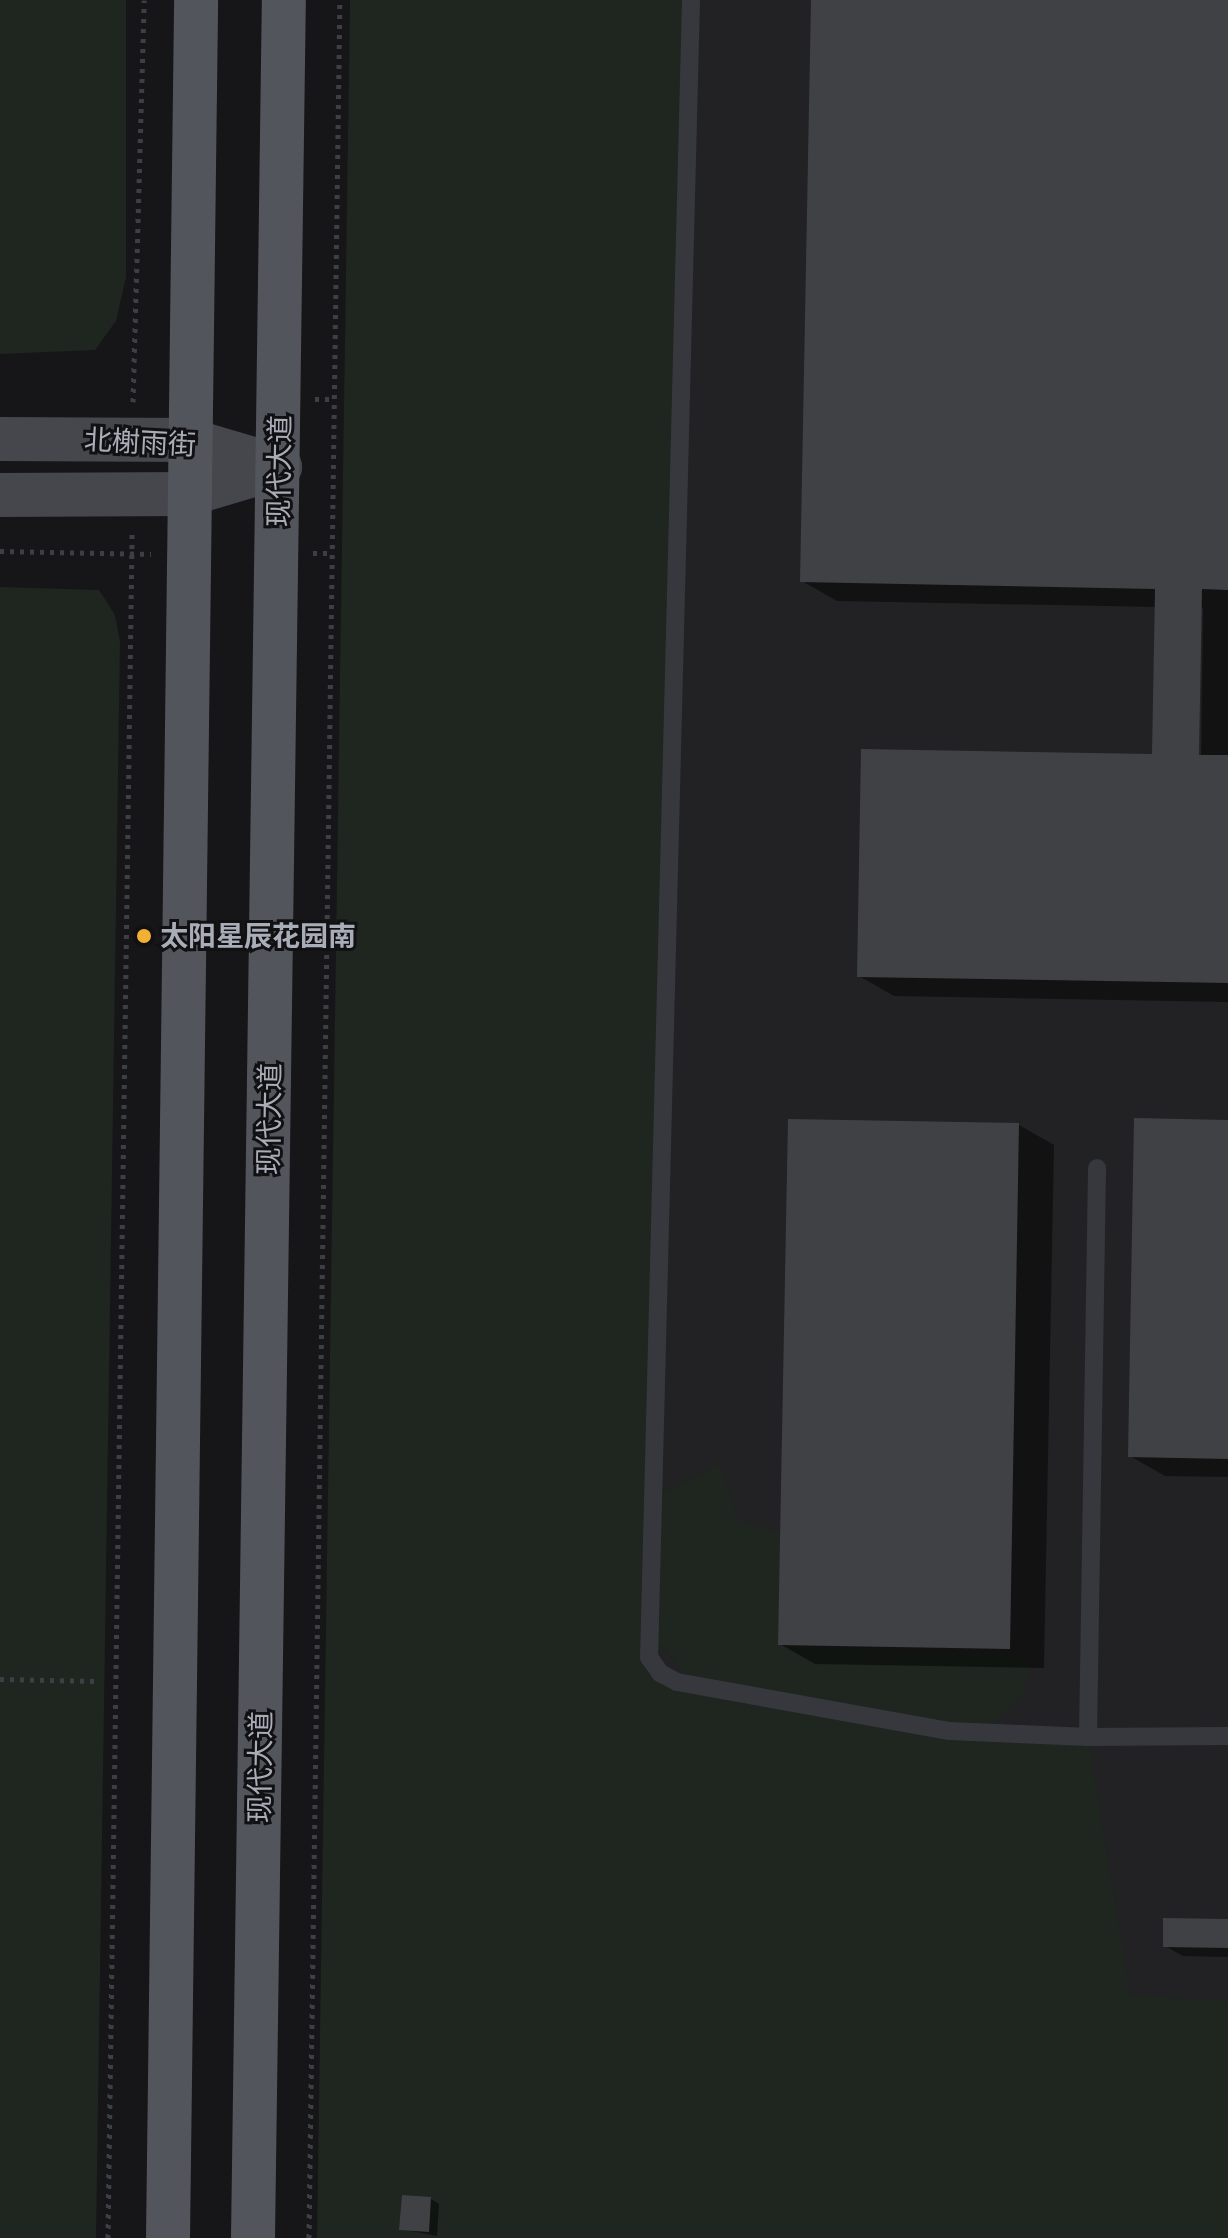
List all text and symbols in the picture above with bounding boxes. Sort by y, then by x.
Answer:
street label: 现代大道 [261,415,297,527]
street label: 北榭雨街 [83,422,197,462]
place label: 太阳星辰花园南 [160,919,356,953]
marker: 太阳星辰花园南 [135,927,153,945]
street label: 现代大道 [251,1063,287,1175]
street label: 现代大道 [242,1711,278,1823]

